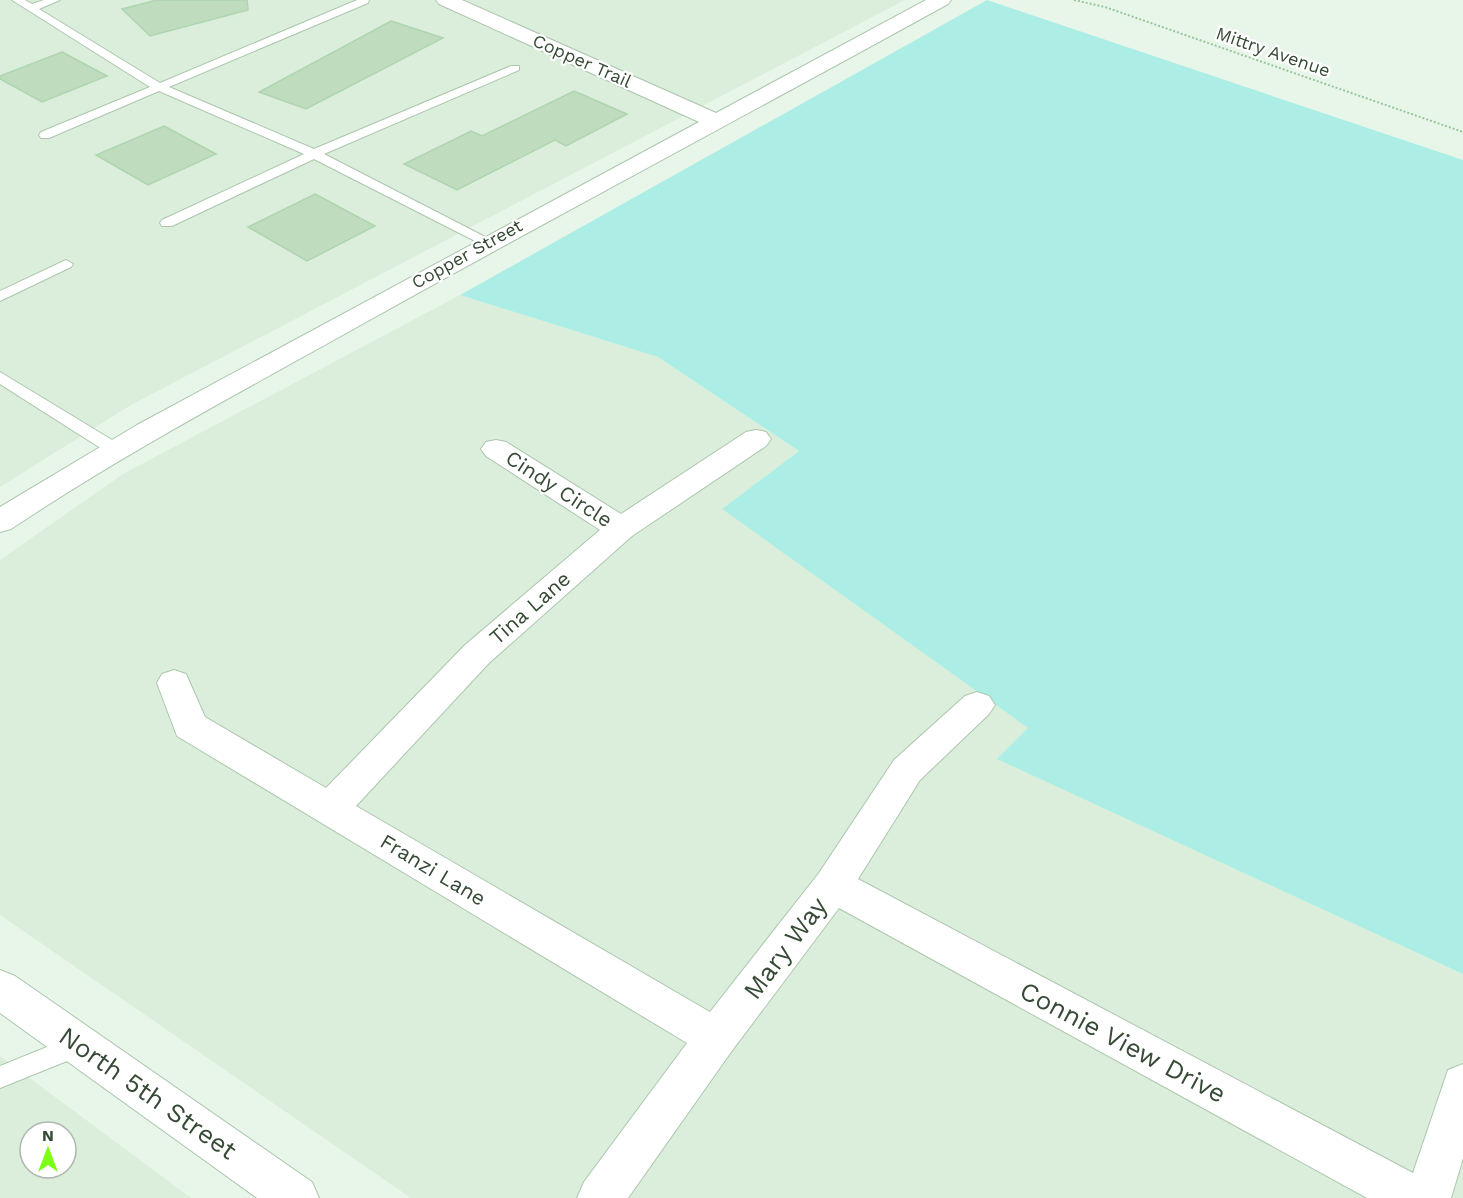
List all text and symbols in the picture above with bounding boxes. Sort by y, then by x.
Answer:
street label: Mittry Avenue [1213,22,1333,81]
street label: Copper Trail [530,29,635,92]
street label: Copper Street [408,214,526,293]
street label: Cindy Circle [501,445,617,532]
street label: Tina Lane [484,566,575,650]
street label: Franzi Lane [376,828,491,911]
street label: Mary Way [737,891,833,1005]
street label: Connie View Drive [1015,975,1231,1109]
street label: North 5th Street [54,1021,242,1165]
north arrow [18,1120,78,1180]
text: N [42,1126,54,1145]

